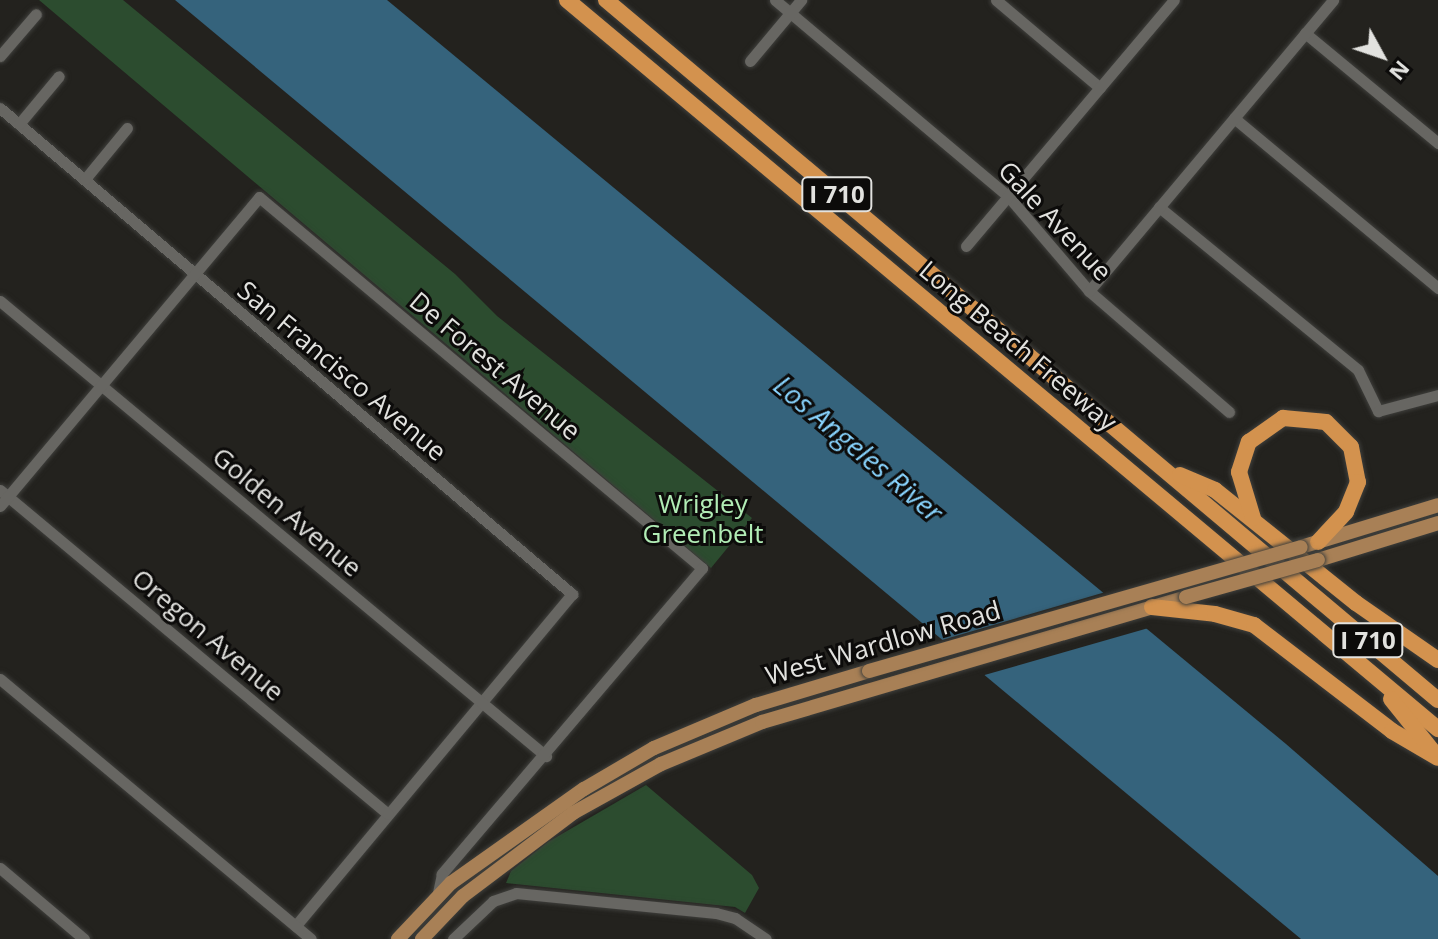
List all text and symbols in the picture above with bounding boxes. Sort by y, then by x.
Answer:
north arrow [1342,16,1422,96]
text: N [1383,55,1418,88]
street label: Gale Avenue [992,155,1118,287]
road number: I 710 [801,174,873,214]
street label: Long Beach Freeway [913,254,1123,438]
street label: San Francisco Avenue [231,275,453,467]
street label: De Forest Avenue [403,285,587,447]
water label: Los Angeles River [768,368,950,528]
street label: Golden Avenue [206,441,368,583]
park label: Wrigley Greenbelt [642,488,764,550]
street label: Oregon Avenue [126,562,290,708]
street label: West Wardlow Road [762,594,1004,692]
road number: I 710 [1332,620,1404,660]

